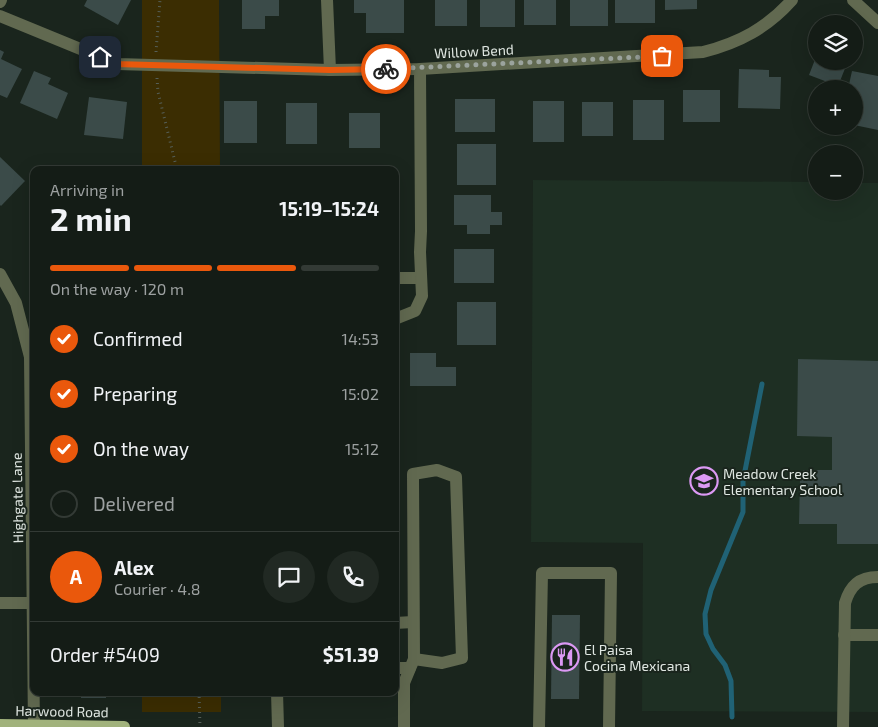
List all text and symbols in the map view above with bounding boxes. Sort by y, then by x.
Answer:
map controls [808,15,863,200]
button: layers [808,15,863,70]
pin [641,35,683,77]
pin [79,36,121,78]
street label: Willow Bend [434,40,514,62]
icon: bag [648,42,676,70]
icon: home [86,43,114,71]
courier [361,44,411,94]
icon: bike [372,55,400,83]
button: + [808,80,863,135]
button: − [808,145,863,200]
text: Arriving in [50,180,124,199]
text: 15:19–15:24 [279,197,379,220]
text: 2 min [50,199,132,237]
text: On the way · 120 m [50,279,184,298]
icon: check [50,325,78,353]
text: Confirmed [93,327,183,350]
text: 14:53 [342,329,379,348]
icon: check [50,380,78,408]
text: Preparing [93,382,177,405]
text: 15:02 [342,384,379,403]
icon: check [50,435,78,463]
text: On the way [93,437,189,460]
text: 15:12 [345,439,379,458]
street label: Highgate Lane [8,452,26,544]
place label: Meadow Creek Elementary School [723,465,843,498]
school or university icon: Meadow Creek Elementary School [689,466,719,496]
text: Delivered [93,492,175,515]
button: chat [263,551,315,603]
button: phone [327,551,379,603]
text: Alex [114,556,154,579]
text: A [70,565,82,588]
text: Courier · 4.8 [114,579,201,598]
place label: El Paisa Cocina Mexicana [584,641,690,674]
restaurant icon: El Paisa Cocina Mexicana [550,642,580,672]
text: Order #5409 [50,643,160,666]
text: $51.39 [323,643,379,666]
street label: Harwood Road [15,702,109,720]

